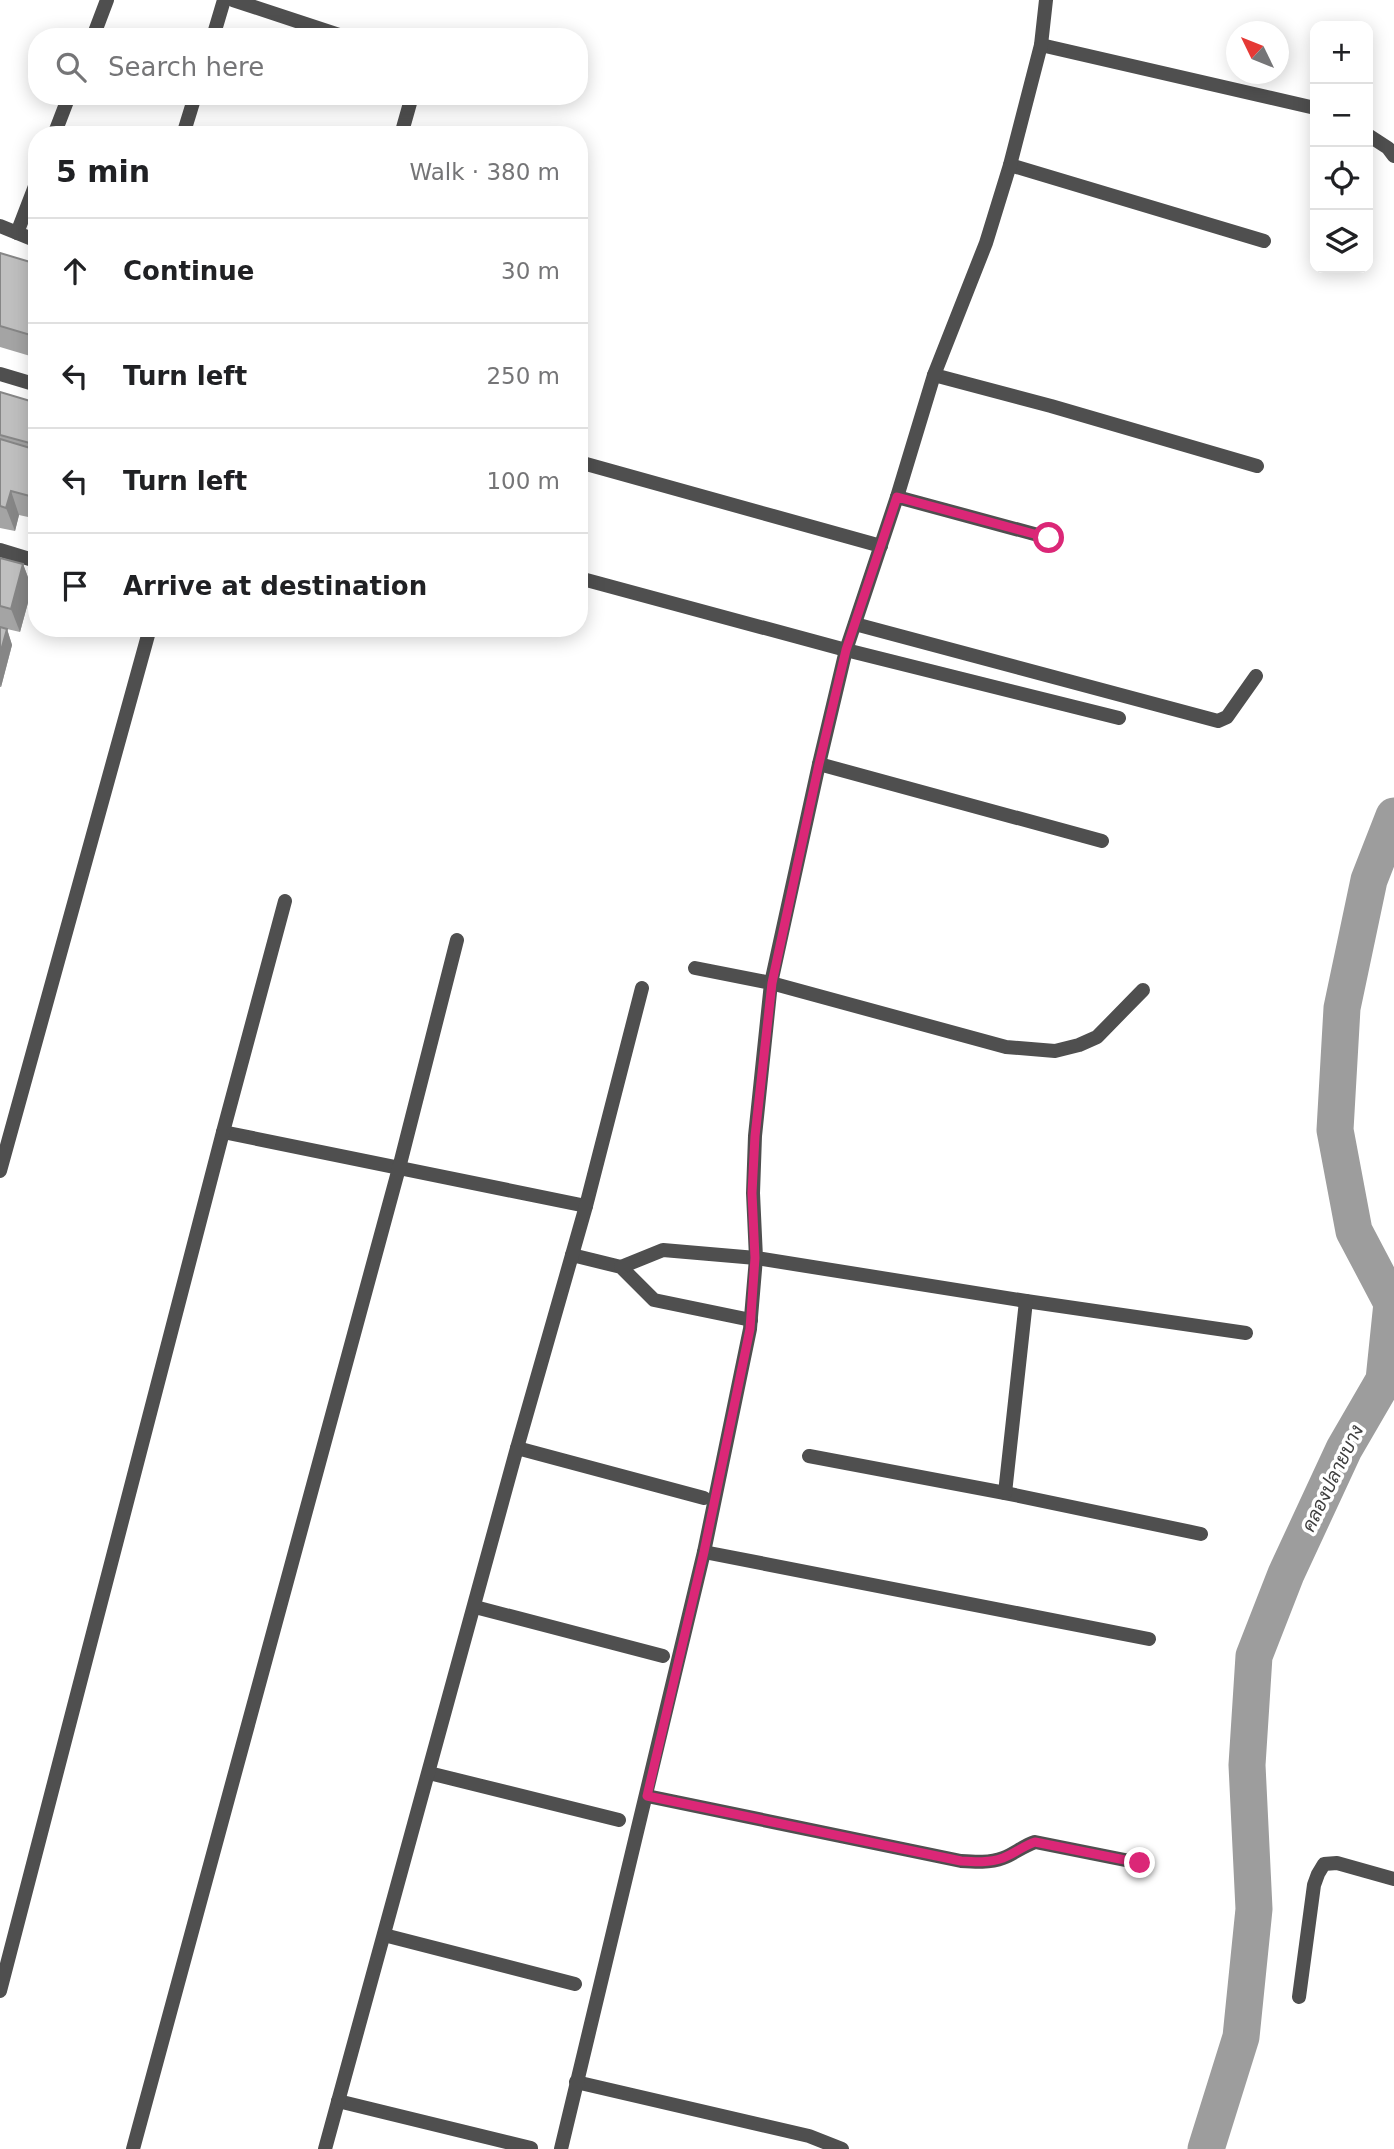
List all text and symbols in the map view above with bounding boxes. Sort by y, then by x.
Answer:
north arrow [1226,21,1289,84]
map controls [1310,21,1373,273]
button: + [1310,21,1373,84]
search box [28,28,588,105]
icon: search [52,48,90,86]
text: Search here [108,52,264,82]
button: − [1310,84,1373,147]
button: locate [1310,147,1373,210]
text: 5 min [56,154,150,189]
text: Walk · 380 m [409,159,560,185]
button: layers [1310,210,1373,273]
icon: ahead [56,252,94,290]
text: Continue [123,256,254,286]
text: 30 m [501,258,560,284]
icon: left [56,357,94,395]
text: Turn left [123,361,247,391]
text: 250 m [486,363,560,389]
icon: left [56,462,94,500]
text: Turn left [123,466,247,496]
text: 100 m [486,468,560,494]
route start [1033,522,1064,553]
icon: arrive [56,567,94,605]
text: Arrive at destination [123,571,427,601]
water label: คลองปลายบาง [1297,1421,1367,1535]
route end [1124,1847,1155,1878]

